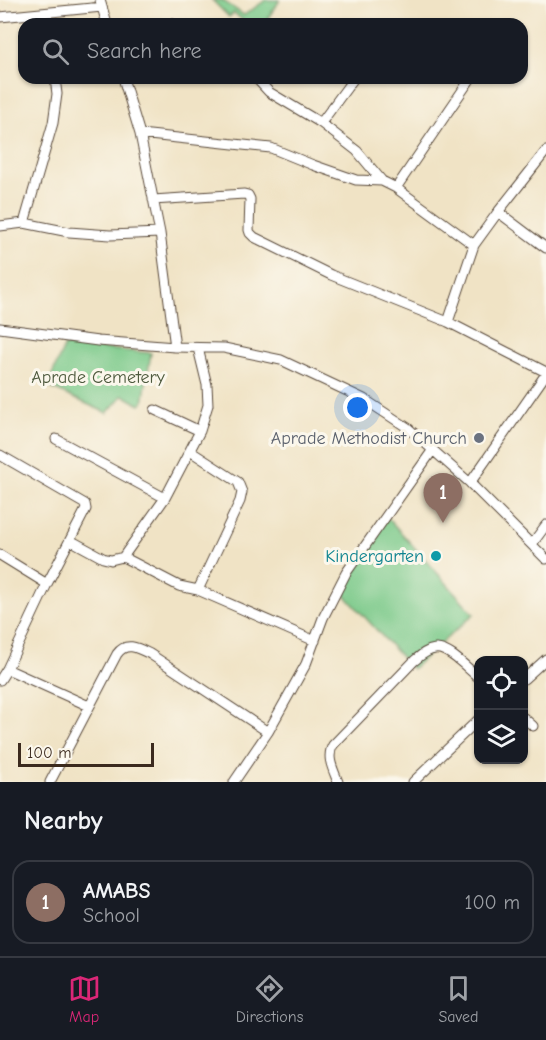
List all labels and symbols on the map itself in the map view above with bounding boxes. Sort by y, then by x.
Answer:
park label: Aprade Cemetery [31,367,166,388]
your location [343,393,372,422]
place label: Aprade Methodist Church [271,428,467,449]
marker: Aprade Methodist Church [472,431,486,445]
pin: 1 [424,474,462,523]
place label: Kindergarten [325,546,424,567]
marker: Kindergarten [429,549,443,563]
scale bar [18,740,154,768]

